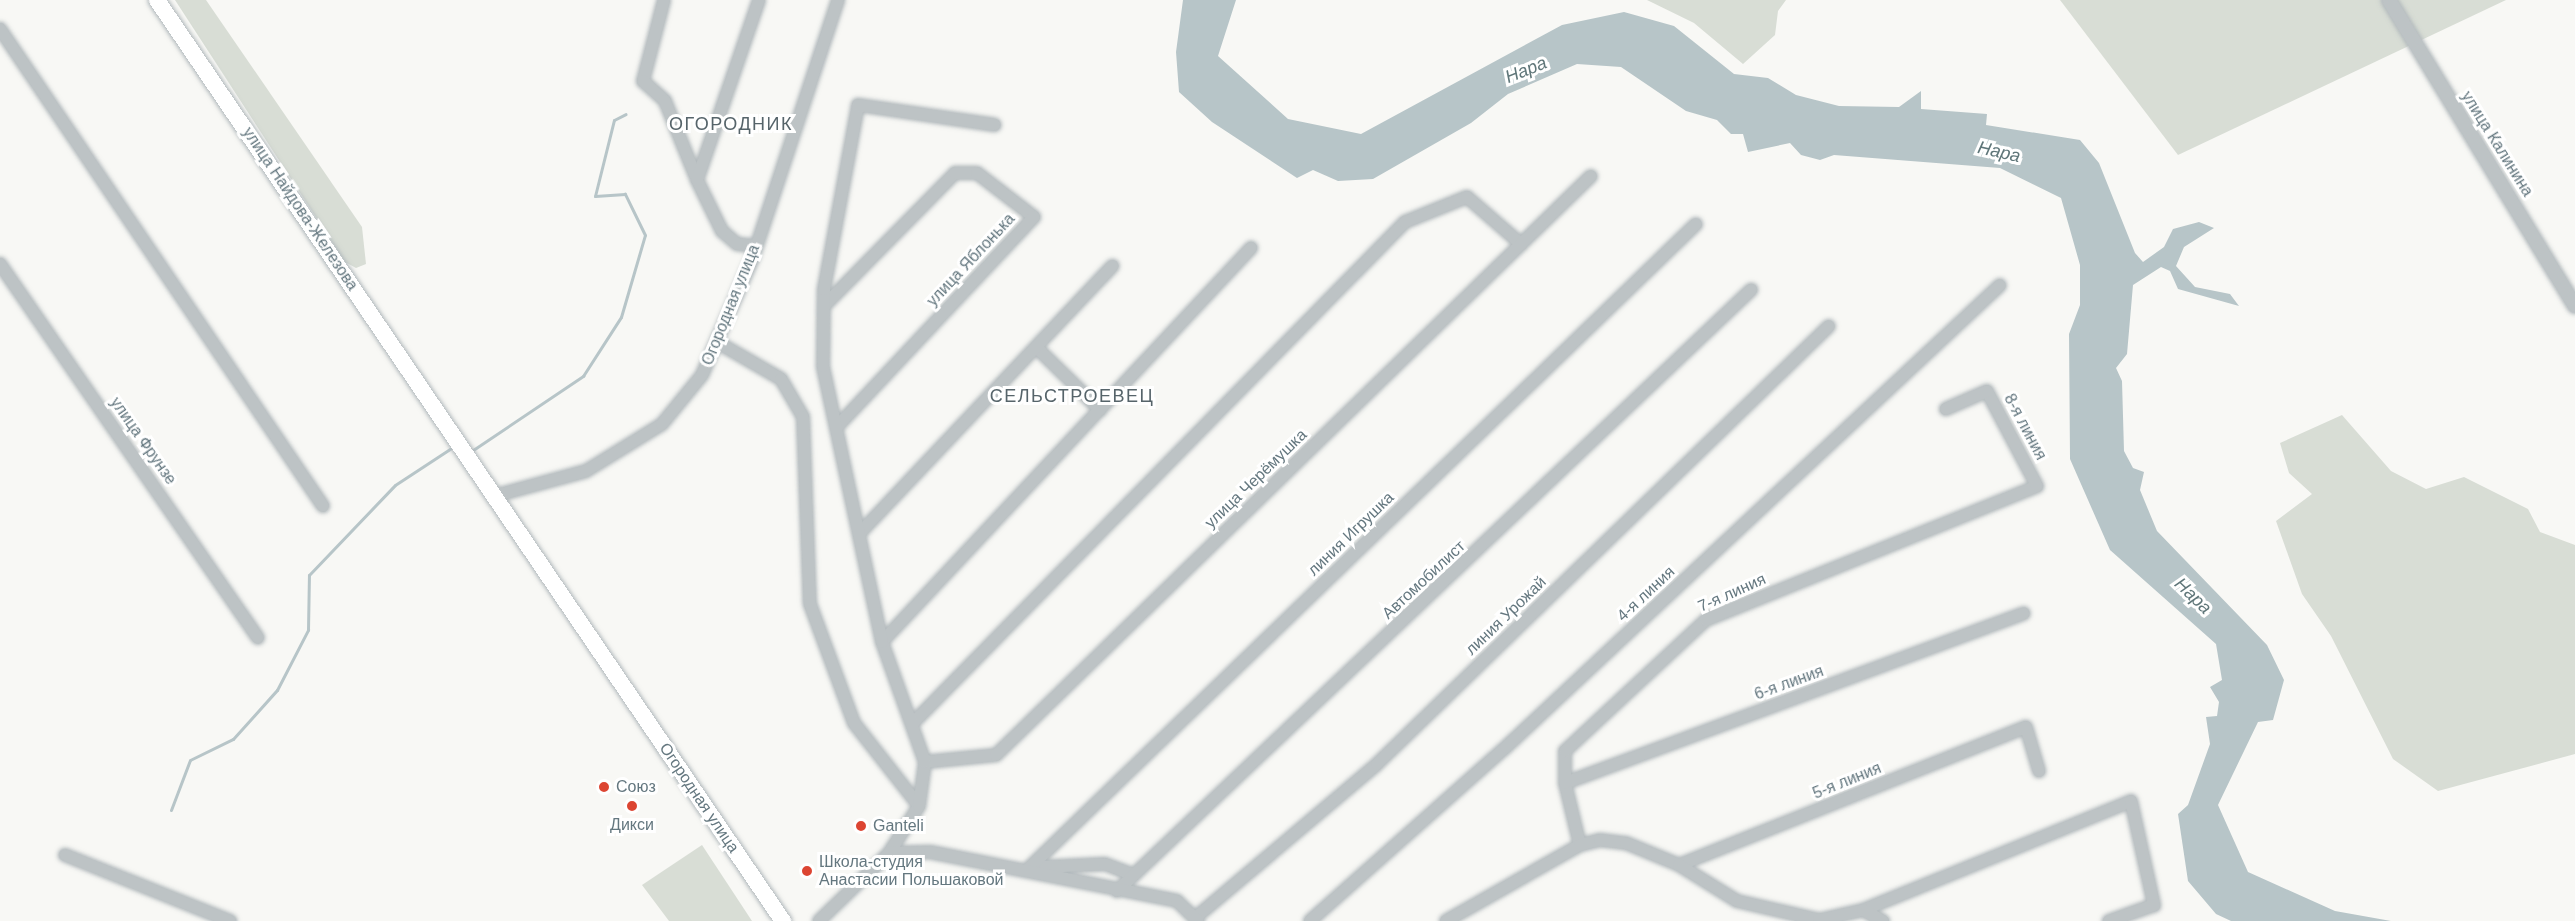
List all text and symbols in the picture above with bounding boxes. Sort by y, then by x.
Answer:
water label: Нара [1502,52,1550,88]
street label: улица Калинина [2457,88,2537,200]
district label: ОГОРОДНИК [669,113,793,135]
street label: улица Найдова-Железова [238,124,362,294]
water label: Нара [1976,137,2022,167]
street label: улица Яблонька [923,209,1019,311]
street label: Огородная улица [698,242,764,368]
district label: СЕЛЬСТРОЕВЕЦ [990,385,1154,407]
street label: 8-я линия [2000,391,2050,463]
street label: улица Фрунзе [106,394,180,488]
street label: улица Черёмушка [1201,426,1311,532]
street label: линия Игрушка [1304,488,1398,580]
street label: Автомобилист [1379,537,1469,623]
street label: 4-я линия [1613,562,1679,626]
street label: 7-я линия [1695,570,1769,616]
street label: линия Урожай [1462,573,1550,659]
water label: Нара [2170,573,2216,619]
street label: 6-я линия [1752,662,1826,704]
street label: Огородная улица [655,739,743,857]
street label: 5-я линия [1810,759,1884,803]
place label: Союз [616,777,656,797]
marker: Союз [597,780,611,794]
marker: Дикси [625,799,639,813]
place label: Дикси [610,815,654,835]
place label: Ganteli [873,816,924,836]
marker: Ganteli [854,819,868,833]
place label: Школа-студия Анастасии Польшаковой [819,852,1003,890]
marker: Школа-студия Анастасии Польшаковой [800,864,814,878]

